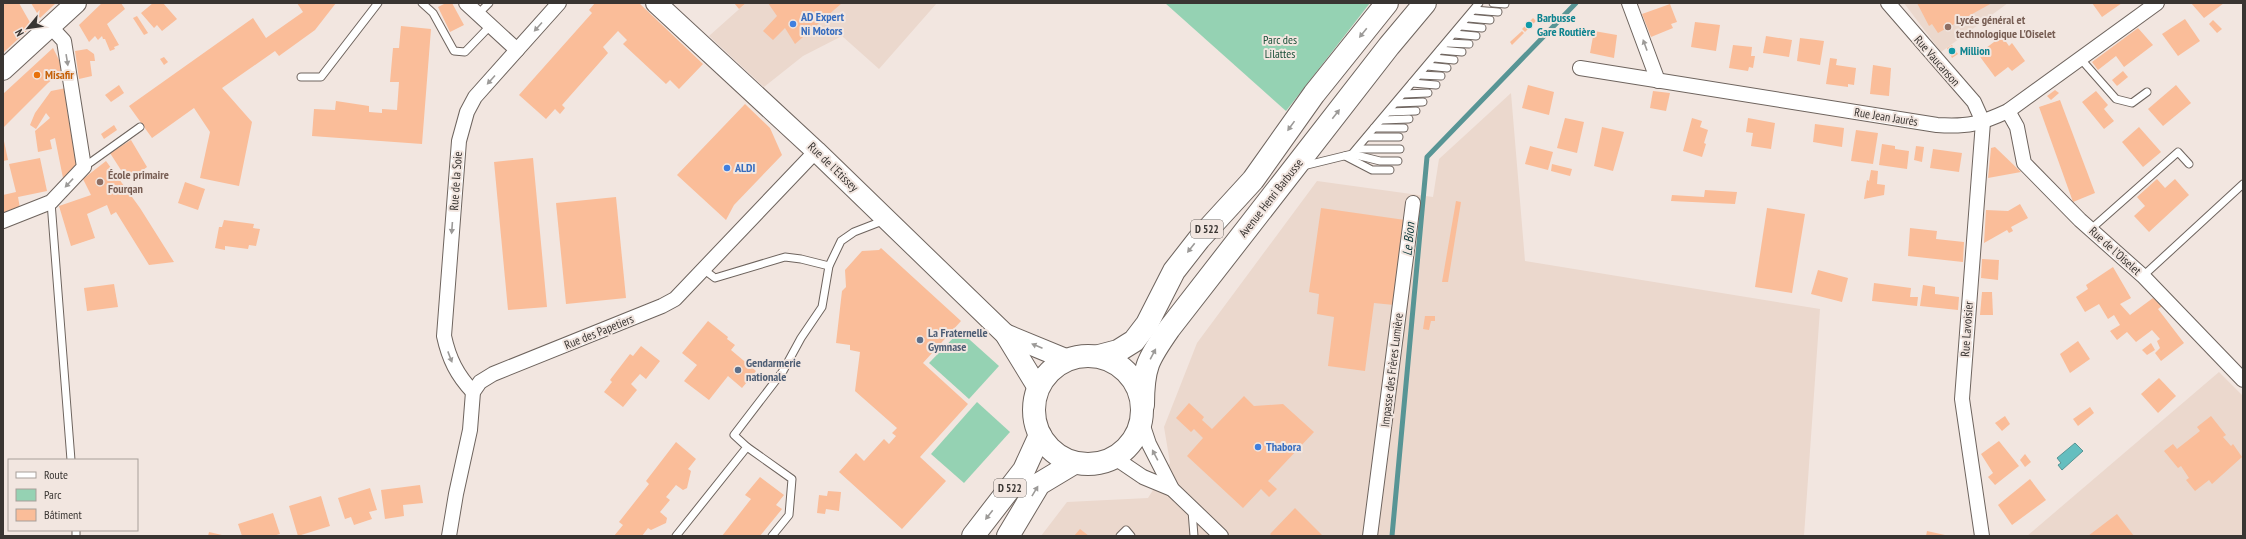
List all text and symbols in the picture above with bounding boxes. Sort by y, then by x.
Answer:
north arrow [8,8,48,48]
place label: AD Expert Ni Motors [800,9,844,38]
place label: Barbusse Gare Routière [1537,10,1595,39]
place label: Lycée général et technologique L'Oiselet [1956,12,2056,41]
marker: AD Expert Ni Motors [788,19,798,29]
marker: Barbusse Gare Routière [1524,20,1534,30]
one-way arrow [533,21,542,32]
marker: Lycée général et technologique L'Oiselet [1943,22,1953,32]
text: N [12,27,27,39]
one-way arrow [1358,28,1367,39]
park label: Parc des Lilattes [1263,32,1297,61]
street label: Rue Vaucanson [1911,32,1963,89]
one-way arrow [1641,38,1647,50]
place label: Million [1960,43,1990,58]
marker: Million [1947,46,1957,56]
one-way arrow [64,54,70,66]
place label: Misafir [45,67,74,82]
marker: Misafir [32,70,42,80]
one-way arrow [487,75,496,84]
street label: Rue Jean Jaurès [1853,104,1919,129]
one-way arrow [1332,109,1340,120]
one-way arrow [1287,121,1295,131]
street label: Rue de l'Etissey [805,139,862,195]
street label: Rue de la Soie [446,151,465,211]
street label: Avenue Henri Barbusse [1235,156,1306,240]
place label: ALDI [734,160,756,175]
marker: ALDI [722,163,732,173]
place label: École primaire Fourqan [108,167,169,196]
marker: École primaire Fourqan [95,177,105,187]
one-way arrow [64,178,74,188]
road number: D 522 [1191,220,1223,238]
water label: Le Bion [1399,220,1419,256]
one-way arrow [449,222,456,234]
street label: Rue de l'Oiselet [2086,223,2145,278]
one-way arrow [1187,243,1196,254]
street label: Rue Lavoisier [1957,300,1976,357]
street label: Rue des Papetiers [562,311,636,352]
street label: Impasse des Frères Lumière [1377,312,1406,428]
place label: La Fraternelle Gymnase [928,325,988,354]
marker: La Fraternelle Gymnase [915,335,925,345]
one-way arrow [1030,343,1042,349]
one-way arrow [1149,348,1156,360]
one-way arrow [447,351,453,363]
place label: Gendarmerie nationale [746,355,801,384]
marker: Gendarmerie nationale [733,365,743,375]
place label: Thabora [1266,439,1301,454]
marker: Thabora [1253,442,1263,452]
one-way arrow [1151,449,1158,461]
legend [8,459,138,531]
text: Route [44,467,68,482]
road number: D 522 [994,479,1026,497]
one-way arrow [1032,485,1039,497]
text: Parc [44,487,62,502]
text: Bâtiment [44,507,82,522]
one-way arrow [985,509,993,520]

